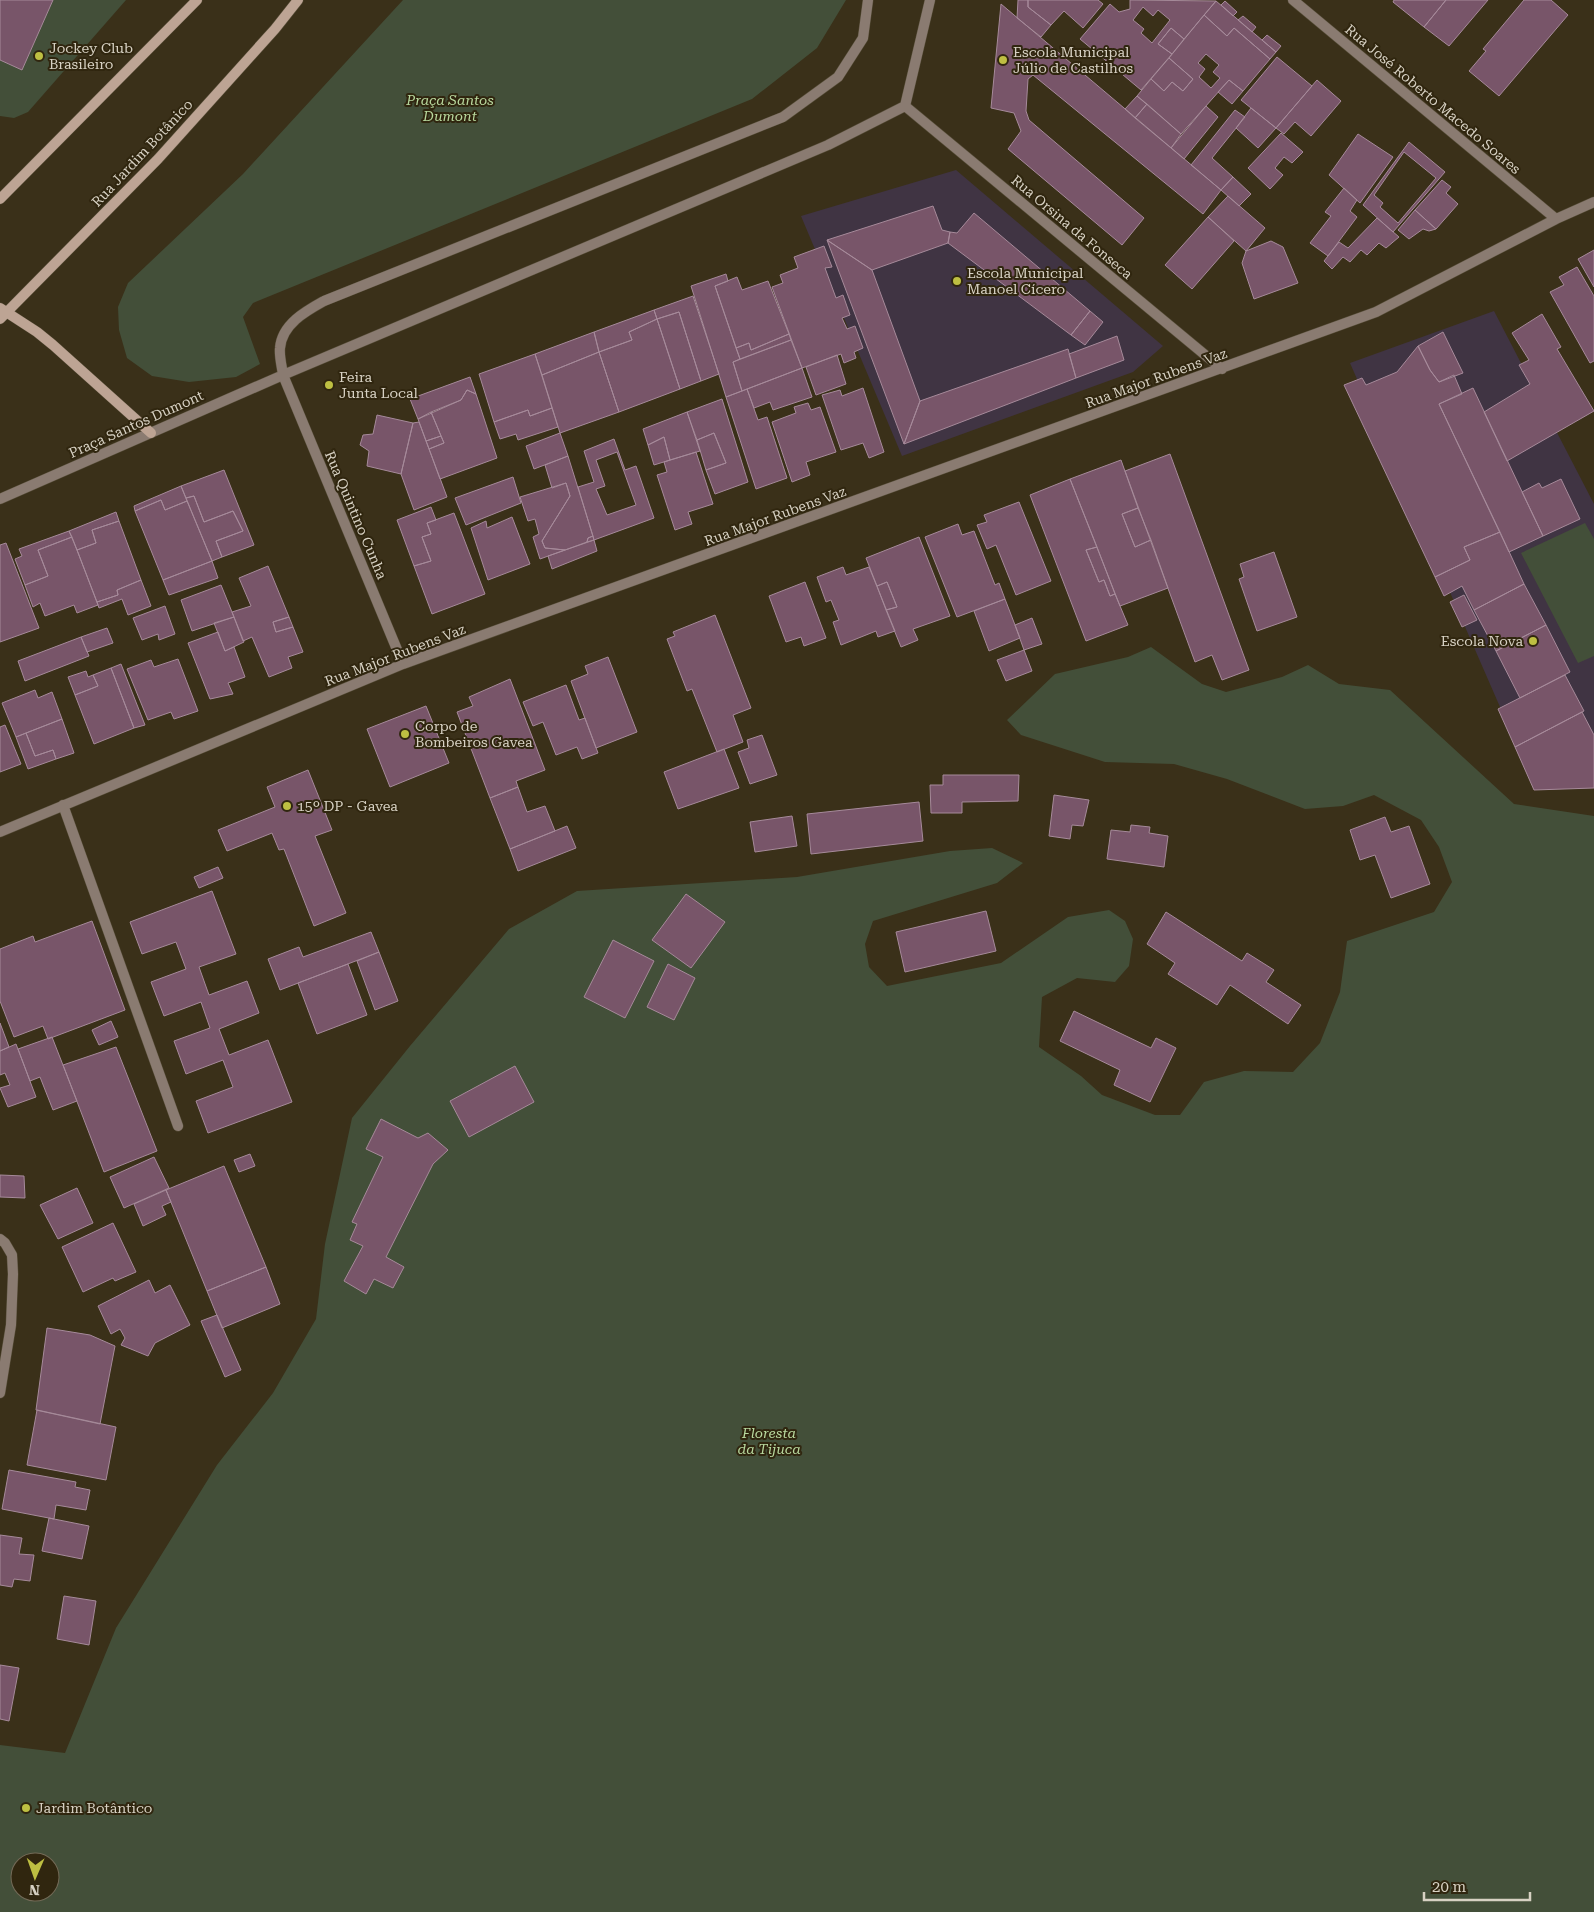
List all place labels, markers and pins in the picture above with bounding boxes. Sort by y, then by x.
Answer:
place label: Jockey Club Brasileiro [49,40,133,72]
place label: Escola Municipal Júlio de Castilhos [1013,44,1133,76]
marker: Jockey Club Brasileiro [33,50,45,62]
marker: Escola Municipal Júlio de Castilhos [997,54,1009,66]
place label: Escola Municipal Manoel Cícero [967,265,1084,297]
marker: Escola Municipal Manoel Cícero [951,275,963,287]
place label: Feira Junta Local [339,369,418,401]
marker: Feira Junta Local [323,379,335,391]
place label: Escola Nova [1441,633,1523,649]
marker: Escola Nova [1527,635,1539,647]
place label: Corpo de Bombeiros Gavea [415,718,533,750]
marker: Corpo de Bombeiros Gavea [399,728,411,740]
place label: 15º DP - Gavea [297,798,398,814]
marker: 15º DP - Gavea [281,800,293,812]
place label: Jardim Botântico [36,1800,152,1816]
marker: Jardim Botântico [20,1802,32,1814]

